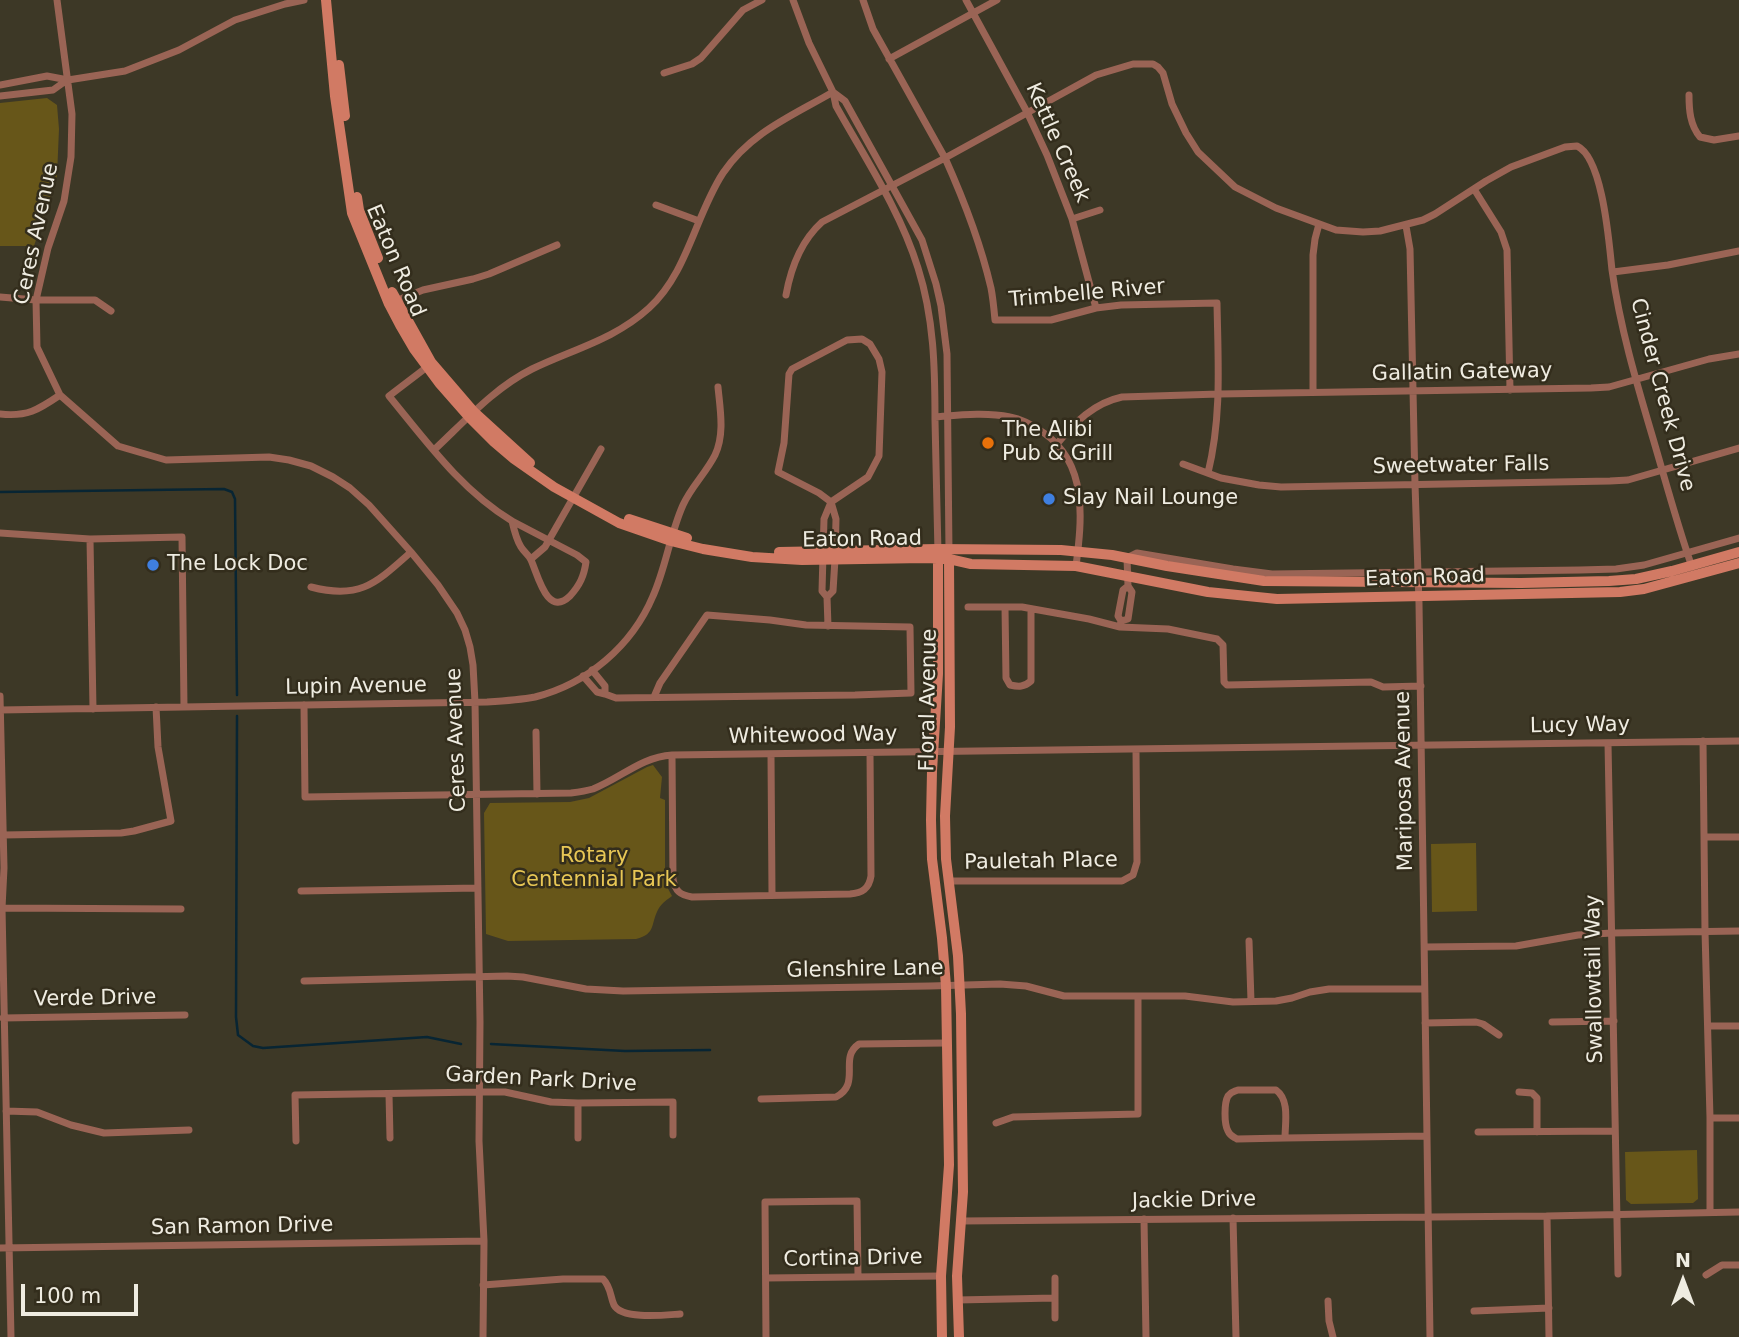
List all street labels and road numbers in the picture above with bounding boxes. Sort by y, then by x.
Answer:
street label: Kettle Creek [1019,79,1095,207]
street label: Ceres Avenue [10,161,64,307]
street label: Eaton Road [360,201,430,321]
street label: Trimbelle River [1008,275,1166,313]
street label: Cinder Creek Drive [1624,296,1700,494]
street label: Gallatin Gateway [1372,359,1552,387]
street label: Sweetwater Falls [1372,452,1550,480]
street label: Eaton Road [802,526,922,554]
street label: Eaton Road [1365,563,1485,593]
street label: Floral Avenue [915,628,943,772]
street label: Ceres Avenue [442,667,472,813]
street label: Lupin Avenue [285,673,427,701]
street label: Mariposa Avenue [1391,691,1419,871]
street label: Lucy Way [1530,713,1630,739]
street label: Whitewood Way [728,722,898,750]
street label: Pauletah Place [964,848,1118,876]
street label: Swallowtail Way [1581,894,1609,1064]
street label: Glenshire Lane [786,956,944,984]
street label: Verde Drive [33,985,157,1013]
street label: Garden Park Drive [445,1062,637,1098]
street label: Jackie Drive [1132,1187,1256,1215]
street label: San Ramon Drive [151,1213,333,1241]
street label: Cortina Drive [783,1245,923,1273]

